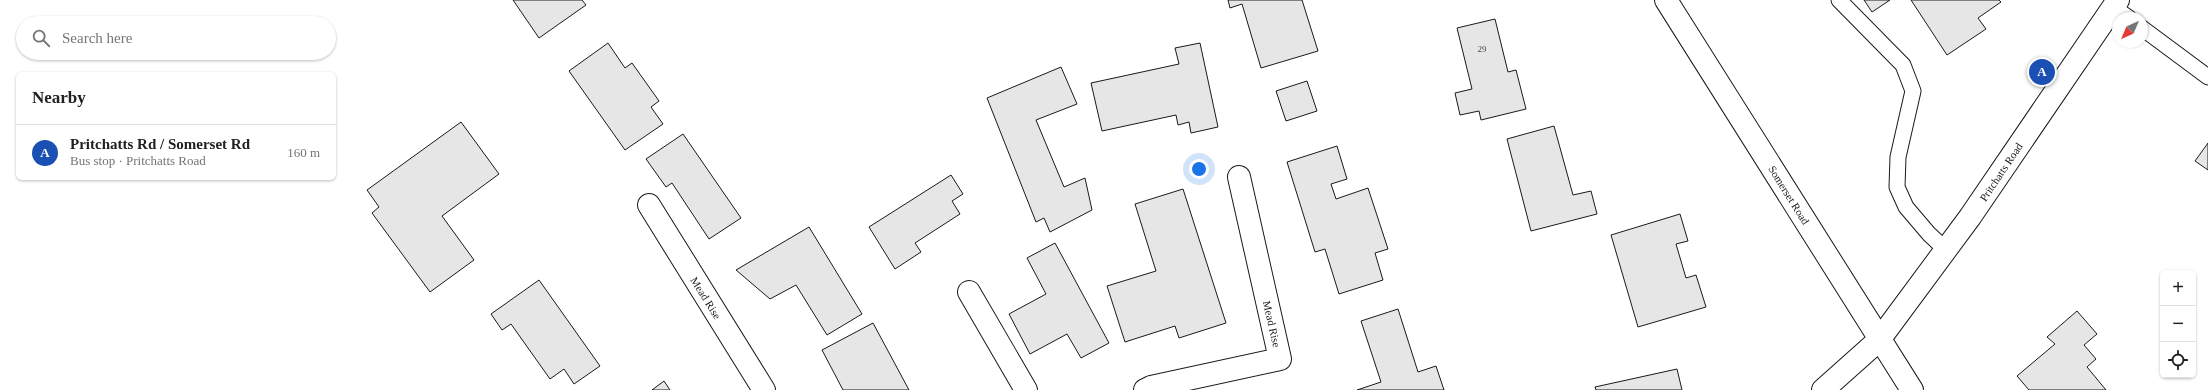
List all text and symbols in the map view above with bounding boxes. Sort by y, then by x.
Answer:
north arrow [2112,12,2148,48]
search box [16,16,336,60]
icon: search [30,27,52,49]
text: Search here [62,30,132,46]
house number: 29 [1478,44,1487,54]
pin: A [2029,57,2055,87]
text: Nearby [32,88,86,107]
text: Pritchatts Rd / Somerset Rd [70,136,250,152]
street label: Pritchatts Road [1977,140,2025,203]
text: A [40,145,50,160]
text: 160 m [287,145,320,160]
text: Bus stop · Pritchatts Road [70,153,206,168]
your location [1189,159,1209,179]
street label: Somerset Road [1766,163,1812,227]
map controls [2160,270,2196,378]
button: + [2160,270,2196,306]
street label: Mead Rise [688,275,724,321]
street label: Mead Rise [1261,300,1283,349]
button: − [2160,306,2196,342]
button: locate [2160,342,2196,378]

